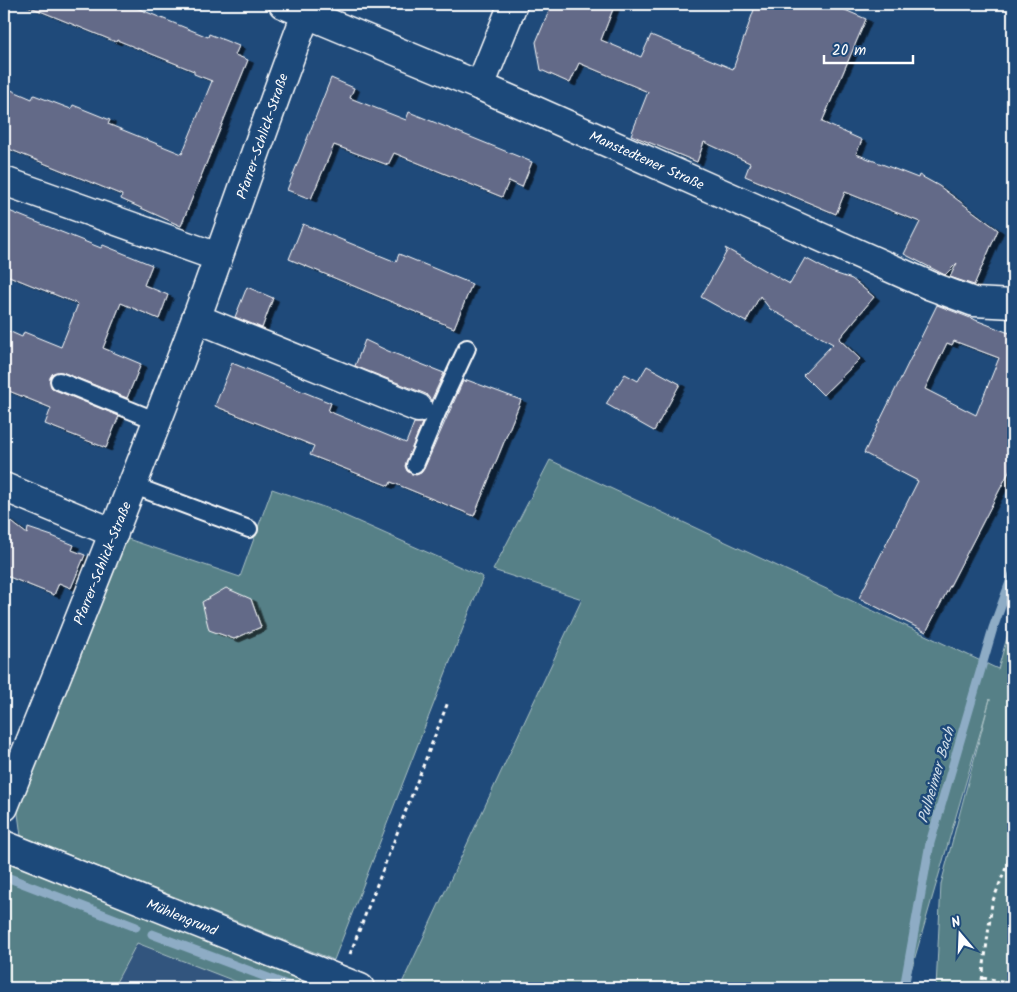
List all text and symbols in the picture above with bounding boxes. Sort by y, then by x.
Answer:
scale bar [824,32,913,64]
text: 20 m [832,39,866,63]
street label: Pfarrer-Schlick-Straße [231,70,295,202]
street label: Manstedtener Straße [585,126,708,196]
street label: Pfarrer-Schlick-Straße [68,498,138,629]
water label: Pulheimer Bach [912,723,963,826]
street label: Mühlengrund [143,894,221,943]
north arrow [934,910,984,960]
text: N [948,911,964,934]

